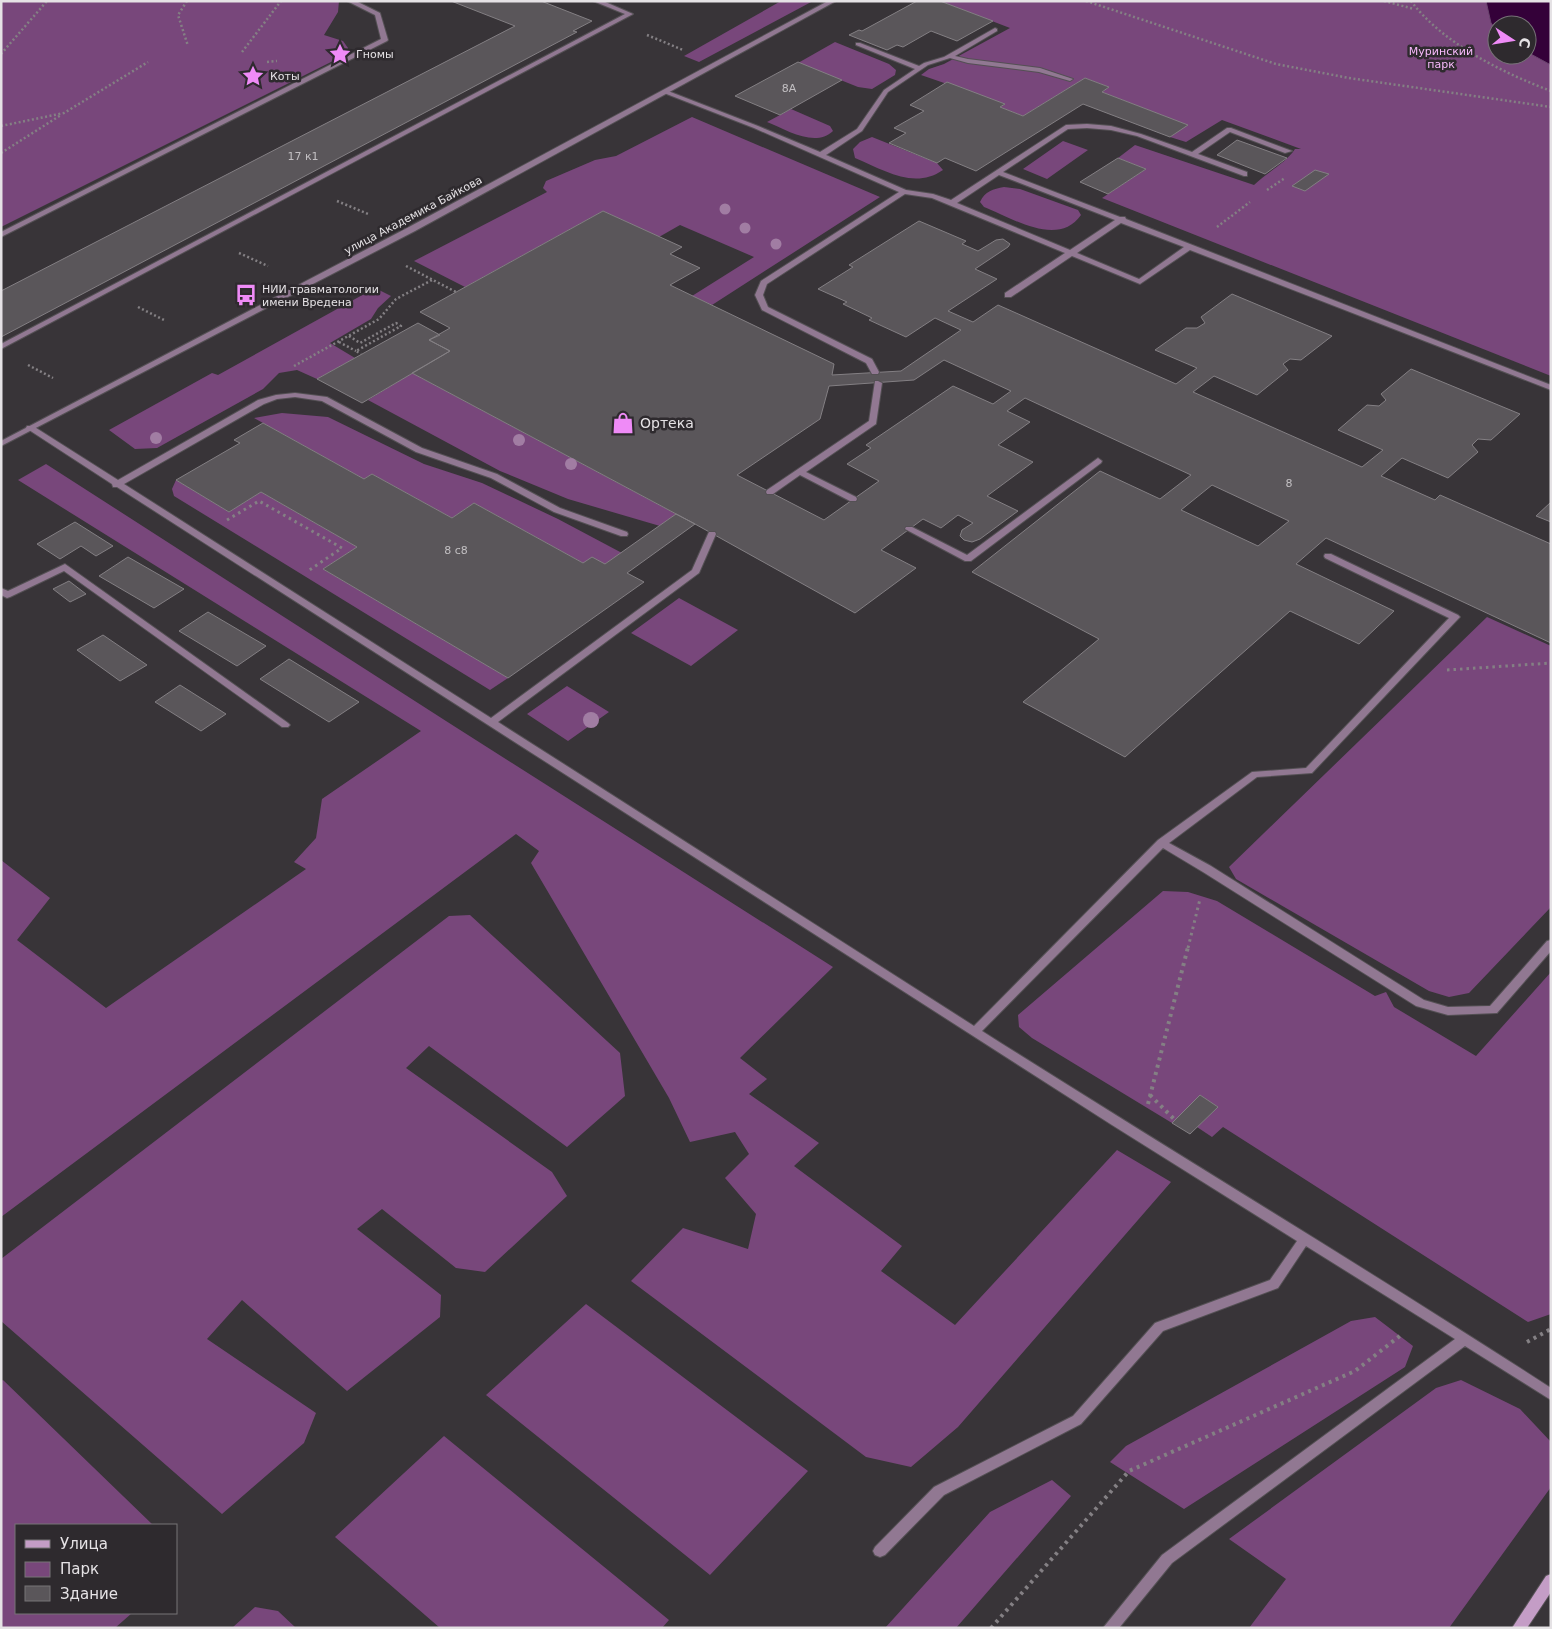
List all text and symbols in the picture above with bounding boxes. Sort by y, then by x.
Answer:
north arrow [1487,15,1537,65]
text: С [1516,36,1534,49]
place icon: Гномы [327,41,353,67]
park label: Муринский парк [1409,45,1473,71]
place label: Гномы [356,48,394,61]
place icon: Коты [240,63,266,89]
place label: Коты [270,70,300,83]
house number: 8А [782,82,797,95]
house number: 17 к1 [287,150,319,163]
street label: улица Академика Байкова [342,174,484,257]
bus stop icon: НИИ травматологии имени Вредена [233,282,259,308]
place label: НИИ травматологии имени Вредена [262,283,379,309]
shop icon: Ортека [610,410,636,436]
place label: Ортека [640,415,694,431]
house number: 8 [1286,477,1293,490]
house number: 8 с8 [444,544,468,557]
legend [15,1524,178,1614]
text: Улица [60,1535,108,1553]
text: Парк [60,1560,99,1578]
text: Здание [60,1585,118,1603]

